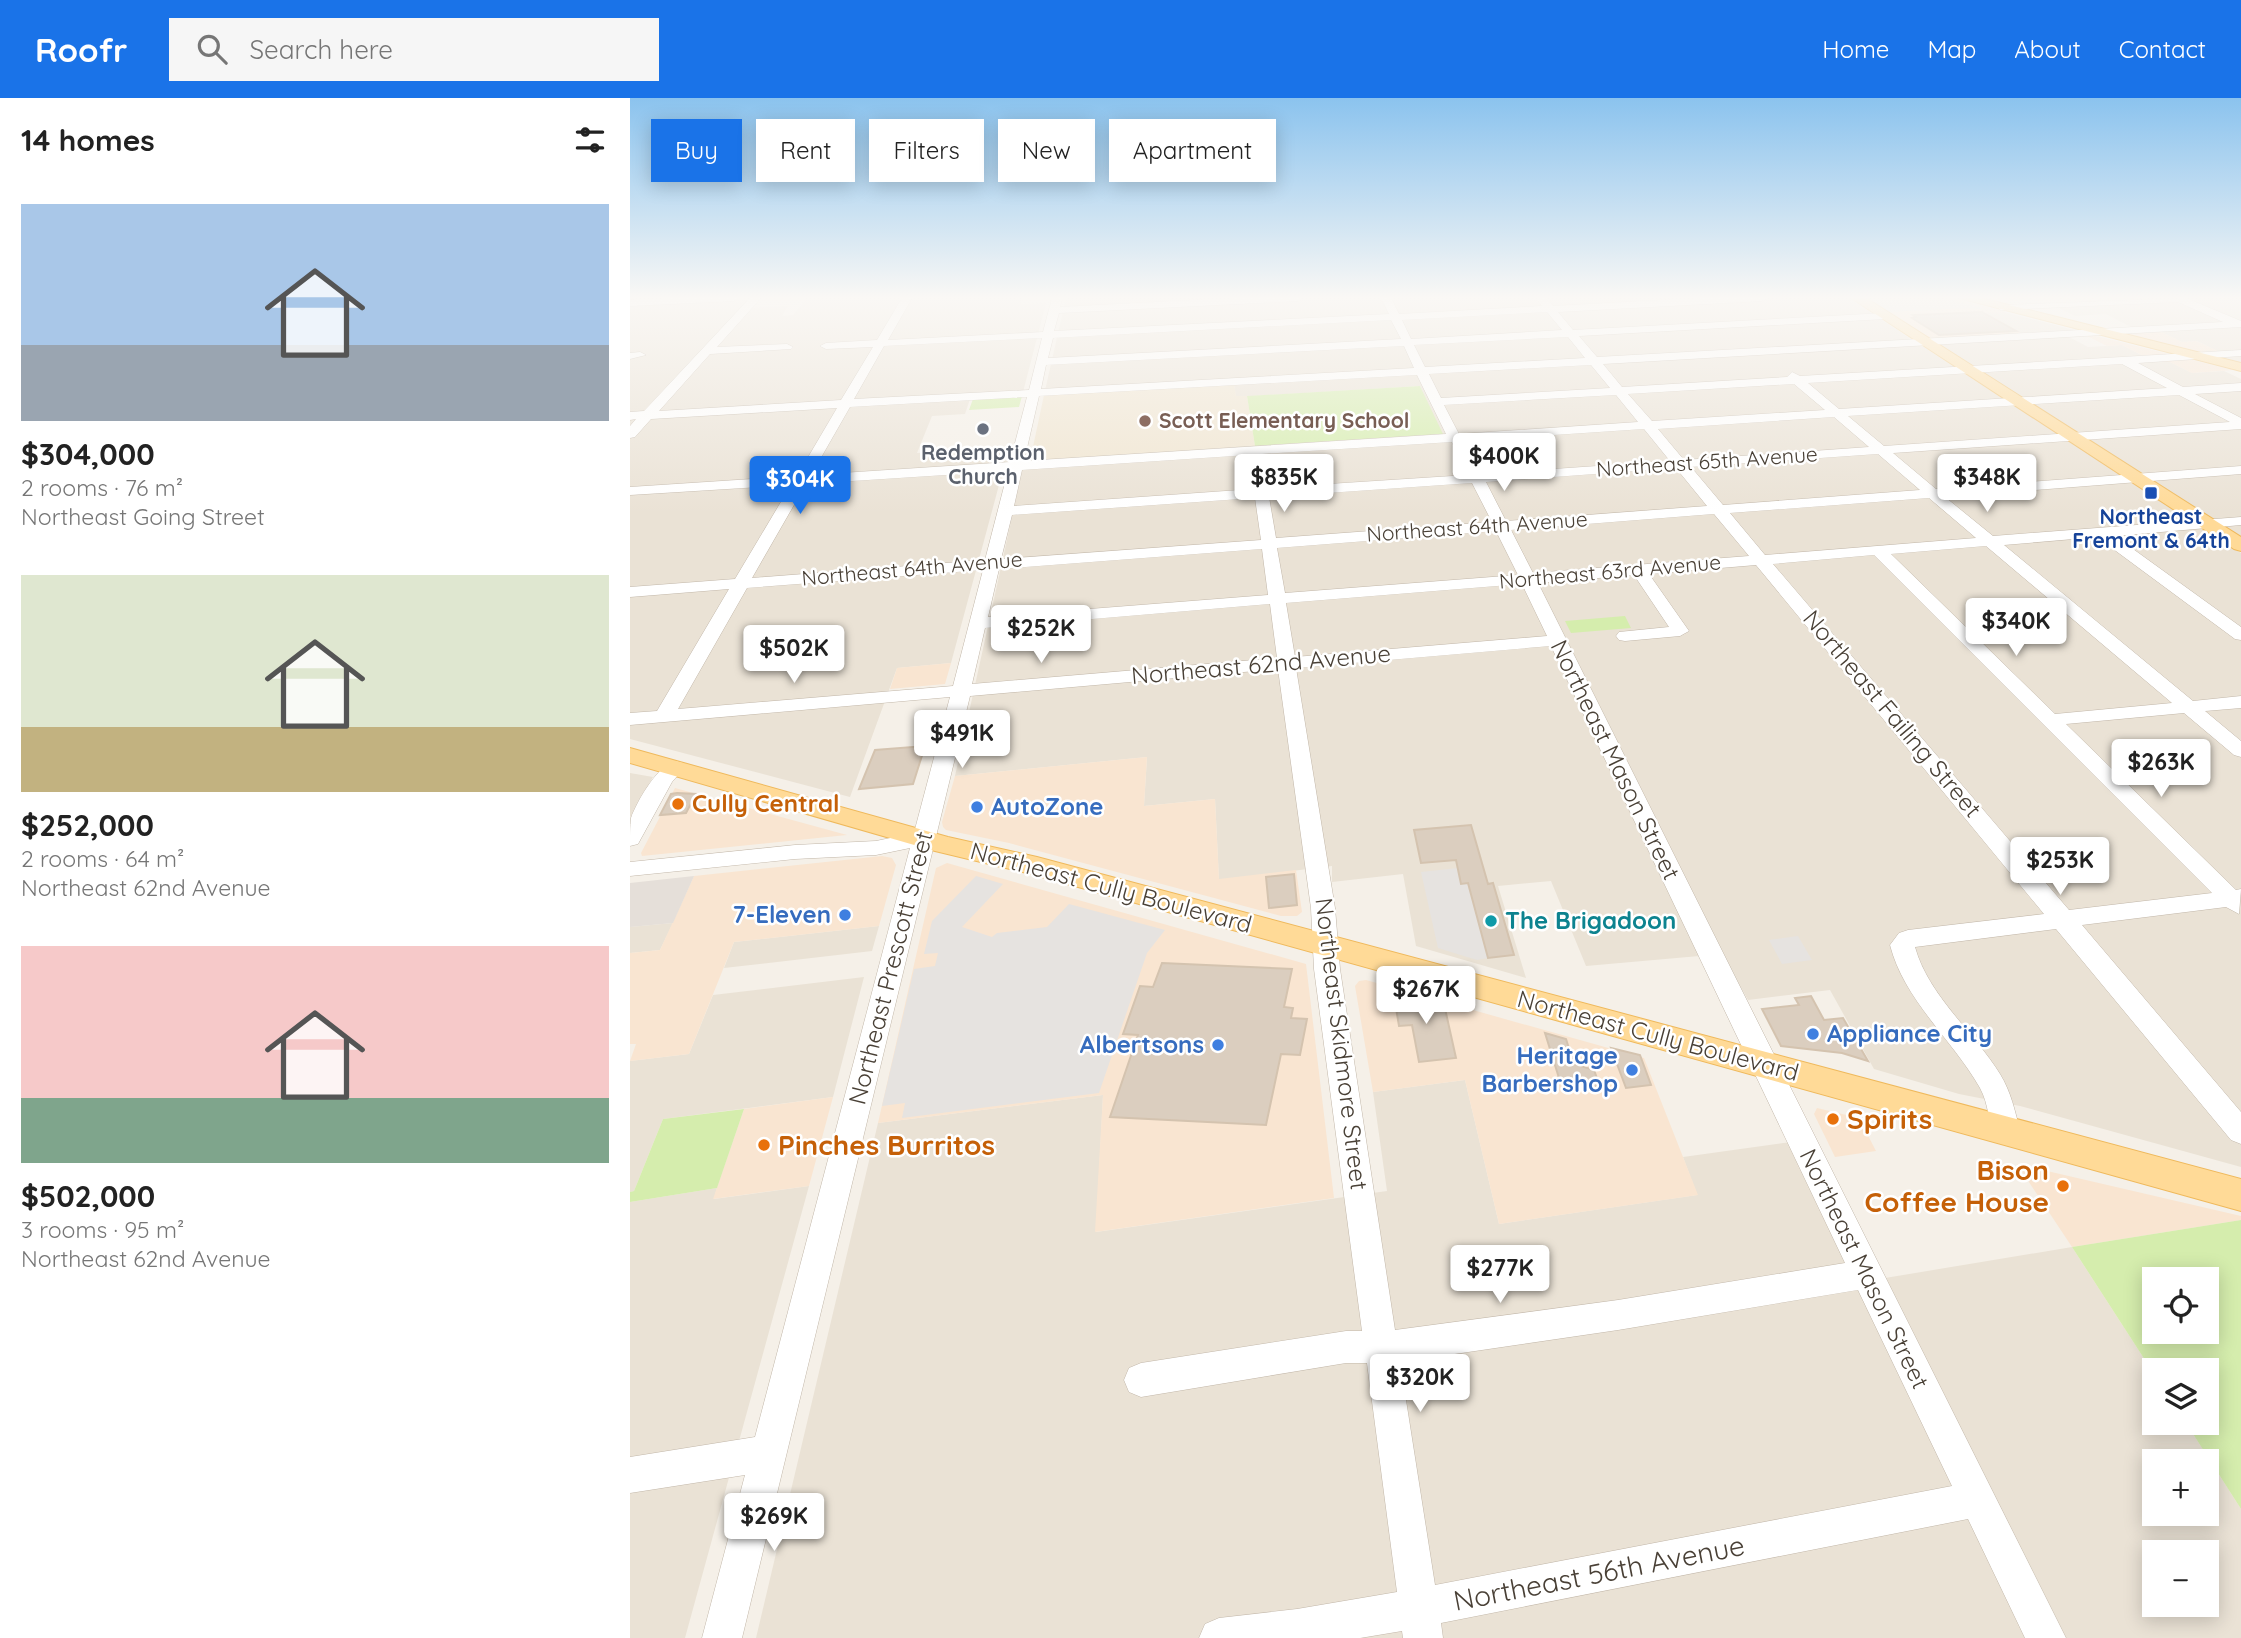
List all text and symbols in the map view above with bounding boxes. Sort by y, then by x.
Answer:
search box [169,18,659,81]
text: Roofr [35,29,127,70]
icon: search [193,30,231,68]
text: Search here [249,33,393,66]
text: Home [1822,34,1889,64]
text: Map [1927,34,1976,64]
text: About [2014,34,2081,64]
text: Contact [2119,34,2206,64]
chip: Buy [651,119,742,182]
chip: Rent [756,119,855,182]
chip: Filters [869,119,984,182]
chip: New [998,119,1095,182]
chip: Apartment [1109,119,1276,182]
text: 14 homes [21,121,155,159]
icon: filters [571,121,609,159]
icon: home [252,250,378,376]
place label: Scott Elementary School [1159,407,1410,433]
marker: Scott Elementary School [1137,413,1153,429]
marker: Redemption Church [975,421,991,437]
pin: $400K [1455,434,1553,493]
text: $304,000 [21,435,155,473]
place label: Redemption Church [921,439,1045,489]
street label: Northeast 65th Avenue [1595,440,1818,482]
text: $400K [1469,441,1539,470]
pin: $835K [1235,454,1333,514]
pin: $348K [1938,454,2036,514]
pin: $304K [751,456,849,516]
text: $835K [1251,462,1318,491]
text: $348K [1953,462,2021,491]
text: $304K [766,464,834,493]
text: 2 rooms · 76 m² [21,473,183,502]
marker: Northeast Fremont & 64th [2143,485,2159,501]
text: Northeast Going Street [21,502,265,531]
place label: Northeast Fremont & 64th [2072,503,2230,553]
street label: Northeast 64th Avenue [1365,505,1588,547]
street label: Northeast 64th Avenue [800,545,1024,591]
street label: Northeast 63rd Avenue [1498,548,1722,594]
pin: $340K [1967,598,2065,658]
street label: Northeast Failing Street [1797,604,1988,823]
pin: $252K [992,606,1090,665]
text: $340K [1982,606,2050,635]
text: $252K [1007,613,1075,642]
icon: home [252,621,378,747]
pin: $502K [745,626,843,685]
text: $502K [759,633,829,662]
street label: Northeast Mason Street [1545,635,1687,884]
street label: Northeast 62nd Avenue [1130,638,1392,690]
pin: $491K [913,710,1011,770]
text: $491K [930,718,994,747]
pin: $263K [2112,740,2210,799]
text: $263K [2128,747,2194,776]
place label: Cully Central [692,788,840,818]
place label: AutoZone [991,791,1104,821]
marker: Cully Central [670,796,686,812]
marker: AutoZone [969,799,985,815]
text: $252,000 [21,806,154,844]
street label: Northeast Prescott Street [842,828,938,1107]
street label: Northeast Cully Boulevard [967,835,1255,939]
pin: $253K [2011,838,2109,897]
text: 2 rooms · 64 m² [21,844,184,873]
text: $253K [2026,845,2094,874]
text: Northeast 62nd Avenue [21,873,271,902]
street label: Northeast Skidmore Street [1309,896,1375,1192]
place label: 7-Eleven [732,899,831,929]
place label: The Brigadoon [1505,905,1676,935]
marker: 7-Eleven [837,907,853,923]
marker: The Brigadoon [1483,913,1499,929]
pin: $267K [1377,967,1475,1026]
text: $267K [1392,974,1460,1003]
street label: Northeast Cully Boulevard [1514,983,1802,1087]
icon: home [252,992,378,1118]
place label: Appliance City [1827,1018,1992,1048]
marker: Appliance City [1805,1026,1821,1042]
place label: Albertsons [1080,1029,1204,1059]
marker: Albertsons [1210,1037,1226,1053]
place label: Heritage Barbershop [1481,1040,1618,1098]
marker: Heritage Barbershop [1624,1062,1640,1078]
place label: Spirits [1847,1101,1932,1136]
marker: Spirits [1825,1111,1841,1127]
place label: Pinches Burritos [778,1127,995,1162]
marker: Pinches Burritos [756,1137,772,1153]
street label: Northeast Mason Street [1794,1144,1936,1393]
place label: Bison Coffee House [1865,1152,2049,1219]
text: $502,000 [21,1177,155,1215]
marker: Bison Coffee House [2055,1178,2071,1194]
text: 3 rooms · 95 m² [21,1215,184,1244]
text: Northeast 62nd Avenue [21,1244,271,1273]
pin: $277K [1451,1246,1549,1305]
text: $277K [1466,1253,1534,1282]
map controls [2142,1267,2219,1617]
button: locate [2142,1267,2219,1344]
pin: $320K [1371,1354,1469,1414]
button: layers [2142,1358,2219,1435]
text: $320K [1386,1362,1454,1391]
button: + [2142,1449,2219,1526]
pin: $269K [725,1494,823,1553]
text: $269K [740,1501,808,1530]
street label: Northeast 56th Avenue [1450,1527,1747,1618]
button: − [2142,1540,2219,1617]

